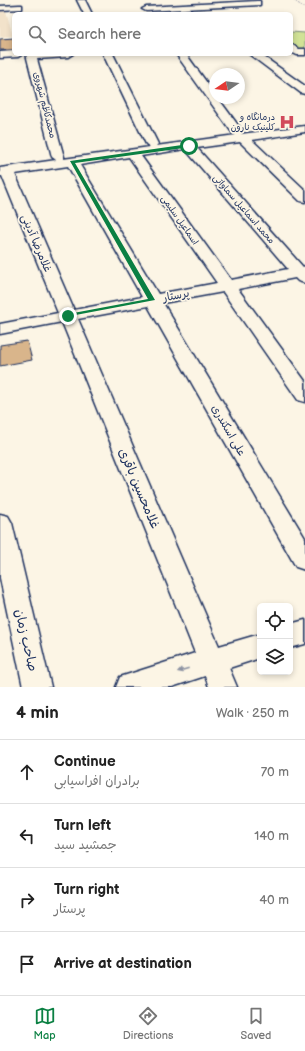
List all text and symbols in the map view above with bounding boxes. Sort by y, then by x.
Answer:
search box [12,12,293,56]
icon: search [26,23,48,45]
text: Search here [58,25,141,44]
north arrow [209,68,245,104]
street label: محمدکاظم شهروی [30,71,58,140]
place label: درمانگاه و کلینیک نارون [231,112,275,133]
hospital icon: درمانگاه و کلینیک نارون [278,113,296,131]
route start [180,137,198,155]
street label: محمد اسماعیل سماواتی [211,173,277,246]
street label: اسماعیل سلیمی [158,193,201,247]
street label: غلامرضا آدینی [18,212,55,274]
street label: پرستار [161,287,190,305]
route end [59,307,77,325]
street label: علی اسکندری [208,402,248,459]
street label: غلامحسین باقری [115,446,163,531]
map controls [257,603,293,675]
button: locate [257,603,293,639]
street label: صاحب زمان [11,608,41,673]
button: layers [257,639,293,675]
one-way arrow [176,667,188,673]
text: 4 min [16,703,59,723]
text: Walk · 250 m [216,705,289,721]
text: Continue [54,752,116,771]
icon: ahead [16,761,38,783]
text: 70 m [261,764,289,780]
text: برادران افراسیابی [54,773,140,789]
text: Turn left [54,816,111,835]
icon: left [16,825,38,847]
text: 140 m [254,828,289,844]
text: جمشید سید [54,837,117,853]
text: Turn right [54,880,119,899]
icon: right [16,889,38,911]
text: 40 m [259,892,289,908]
text: پرستار [54,901,86,917]
icon: arrive [16,953,38,975]
text: Arrive at destination [54,954,192,973]
tab: Map [34,1005,56,1042]
tab: Directions [123,1005,173,1042]
tab: Saved [241,1005,271,1042]

